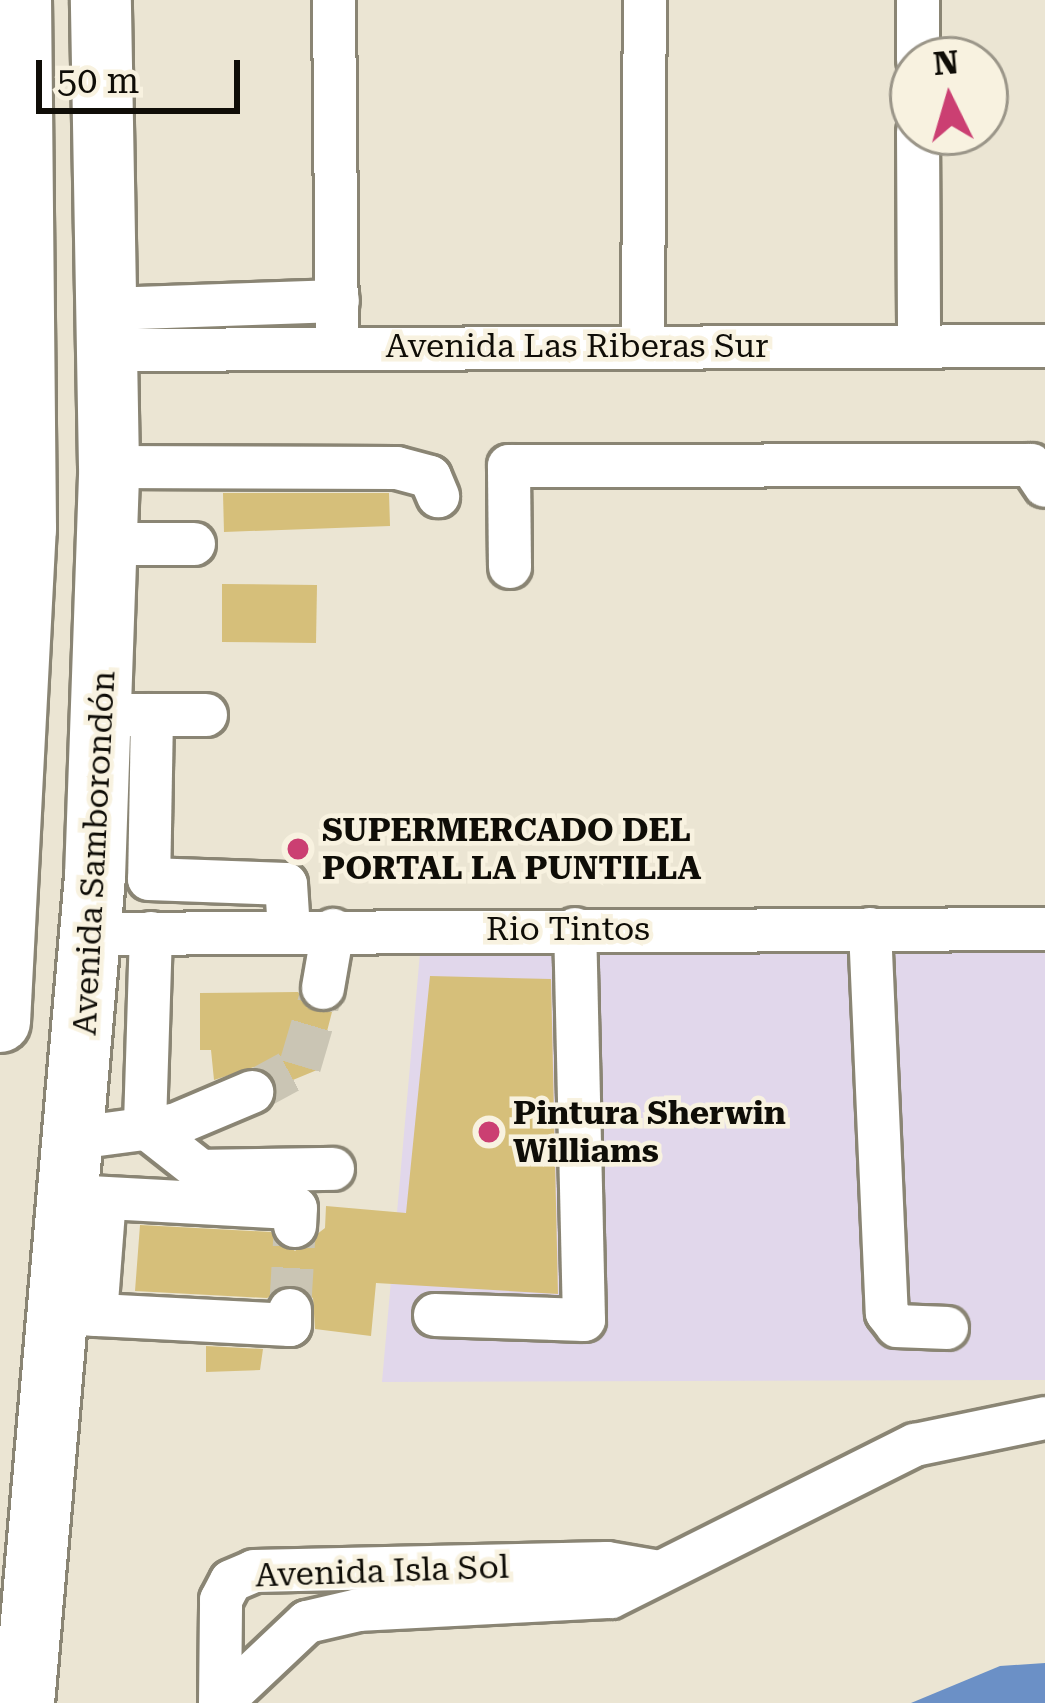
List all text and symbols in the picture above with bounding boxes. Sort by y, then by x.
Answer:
scale bar [42,36,246,110]
north arrow [889,36,1009,156]
text: N [932,42,960,83]
text: 50 m [57,60,139,102]
street label: Avenida Las Riberas Sur [385,326,769,366]
street label: Avenida Samborondón [65,670,123,1036]
place label: SUPERMERCADO DEL PORTAL LA PUNTILLA [322,810,701,888]
marker: SUPERMERCADO DEL PORTAL LA PUNTILLA [285,836,311,862]
street label: Rio Tintos [486,909,650,949]
place label: Pintura Sherwin Williams [513,1093,786,1171]
marker: Pintura Sherwin Williams [476,1119,502,1145]
street label: Avenida Isla Sol [254,1547,510,1595]

